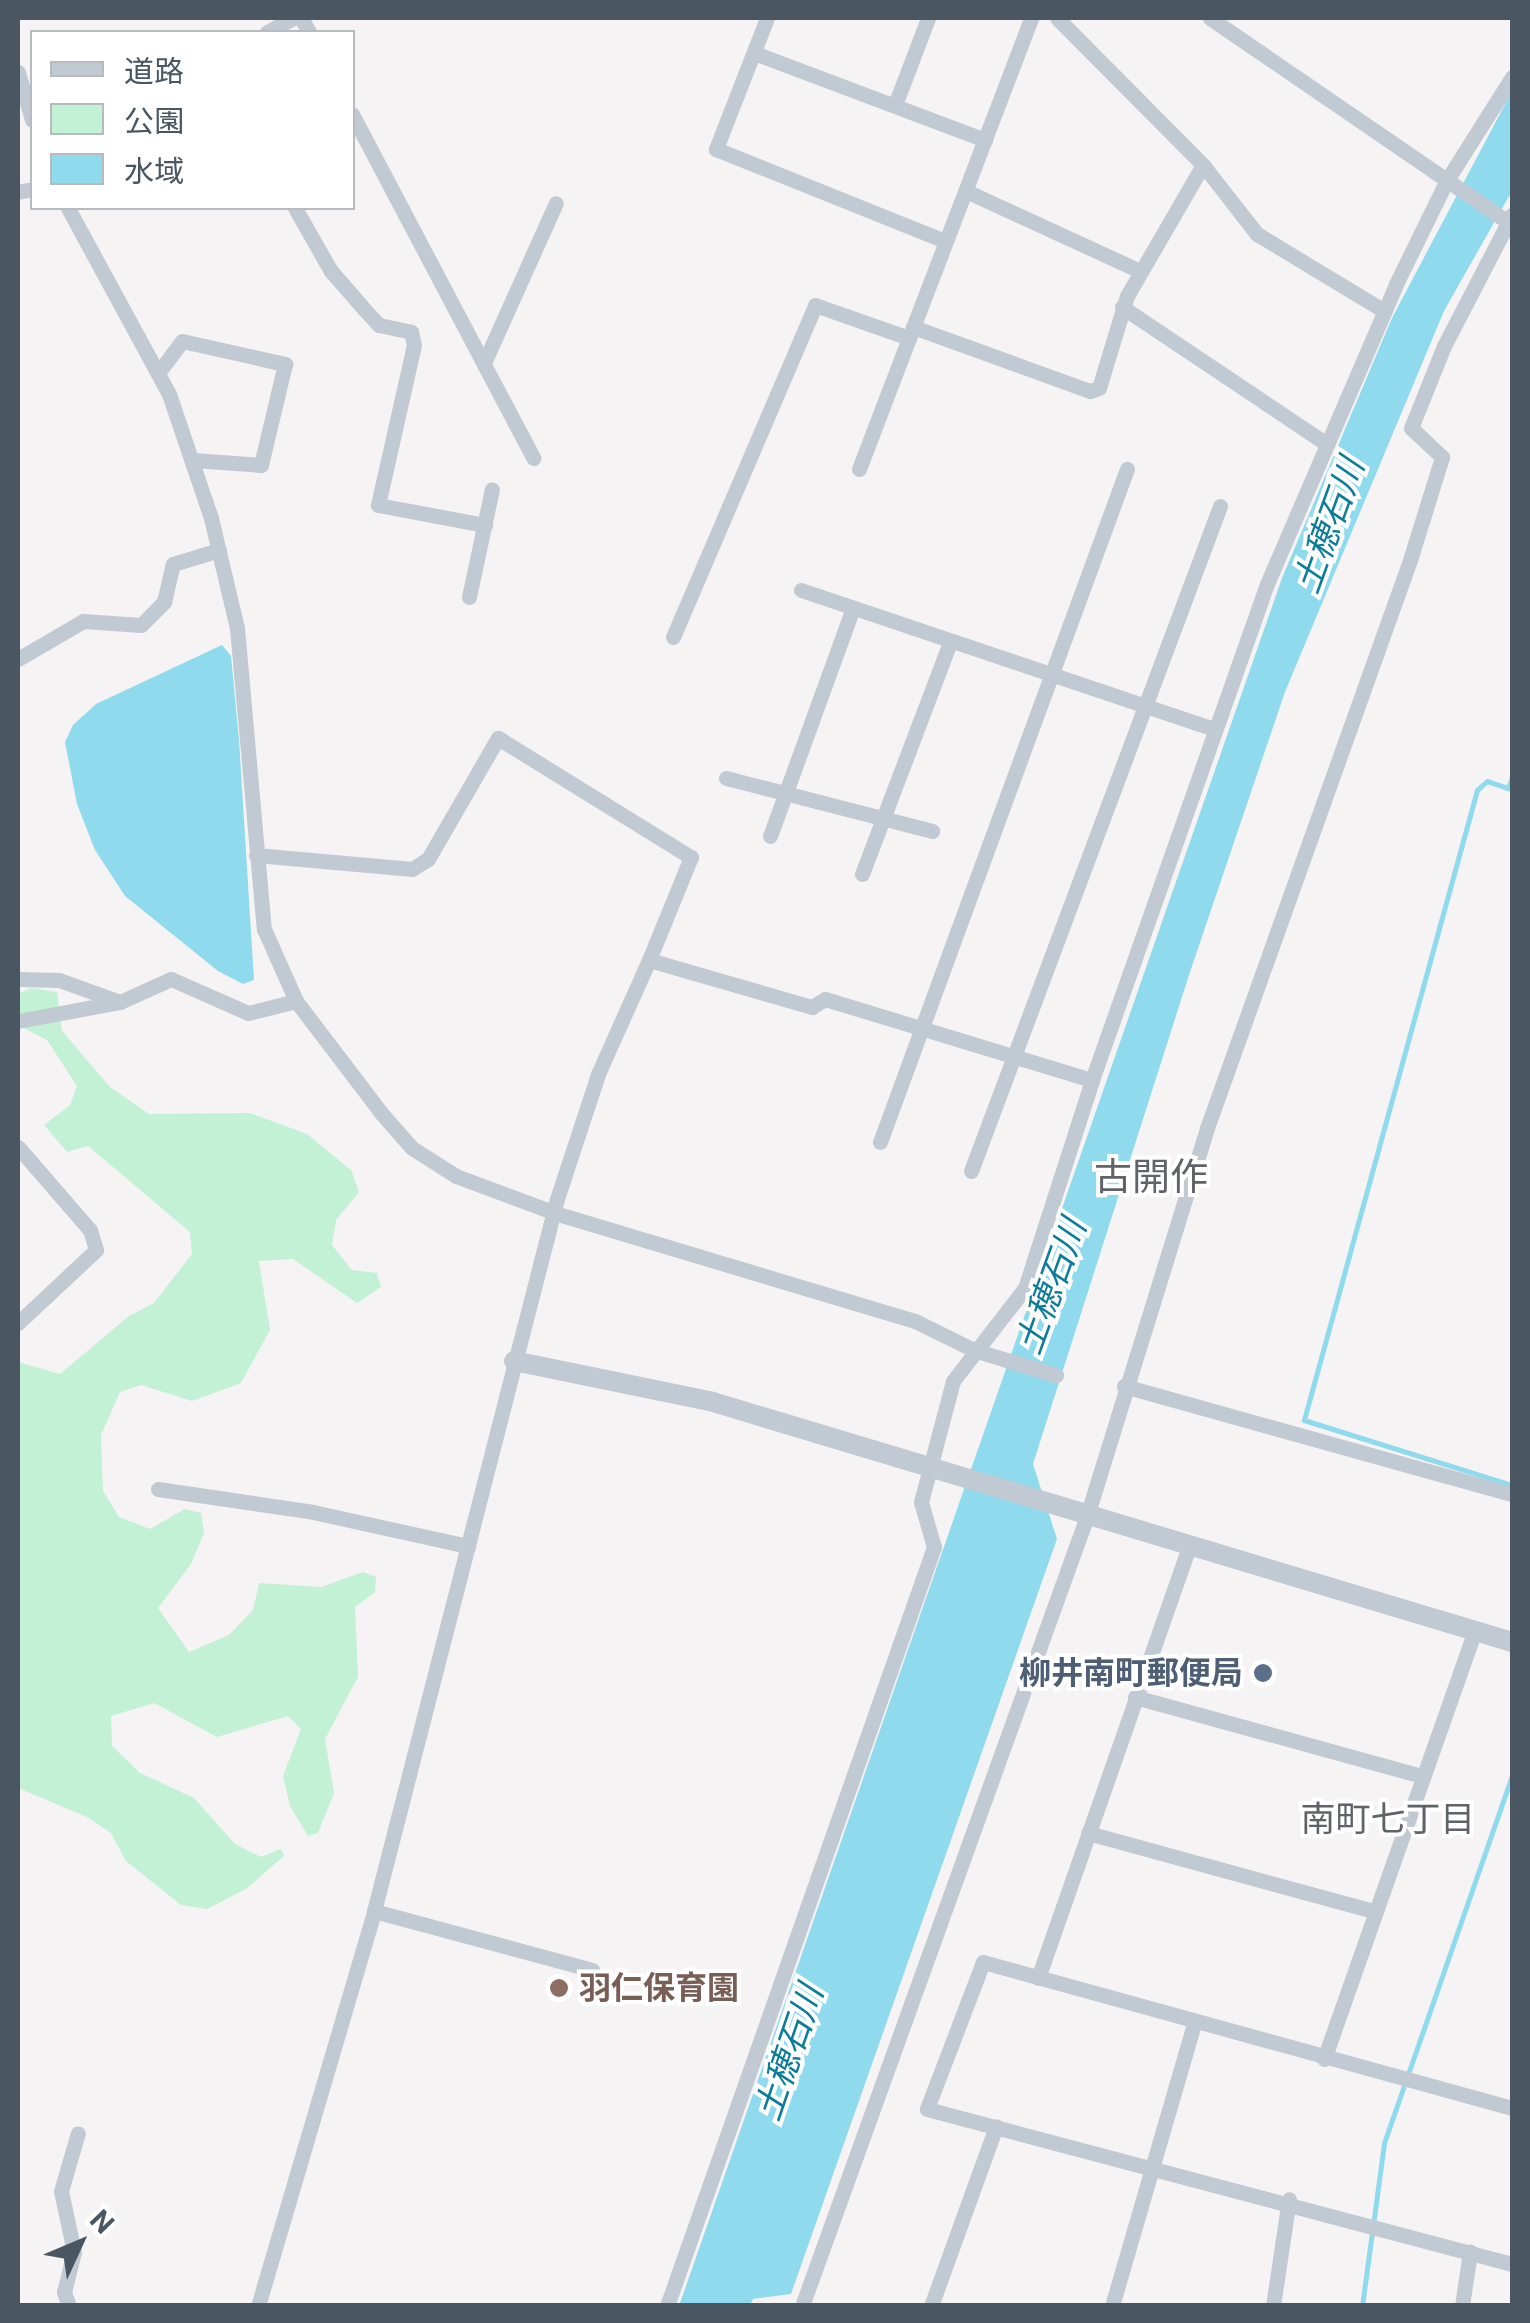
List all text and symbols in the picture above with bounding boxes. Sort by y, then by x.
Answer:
legend [30,30,355,210]
text: 道路 [124,54,184,89]
text: 公園 [124,104,184,139]
text: 水域 [124,154,184,189]
water label: 土穂石川 [1286,453,1374,599]
district label: 古開作 [1094,1155,1208,1201]
water label: 土穂石川 [1008,1214,1096,1360]
place label: 柳井南町郵便局 [1019,1654,1243,1692]
marker: 柳井南町郵便局 [1252,1662,1274,1684]
district label: 南町七丁目 [1301,1799,1475,1841]
place label: 羽仁保育園 [579,1969,739,2007]
marker: 羽仁保育園 [548,1977,570,1999]
water label: 土穂石川 [747,1980,833,2126]
north arrow [30,2193,130,2293]
text: N [83,2203,121,2240]

